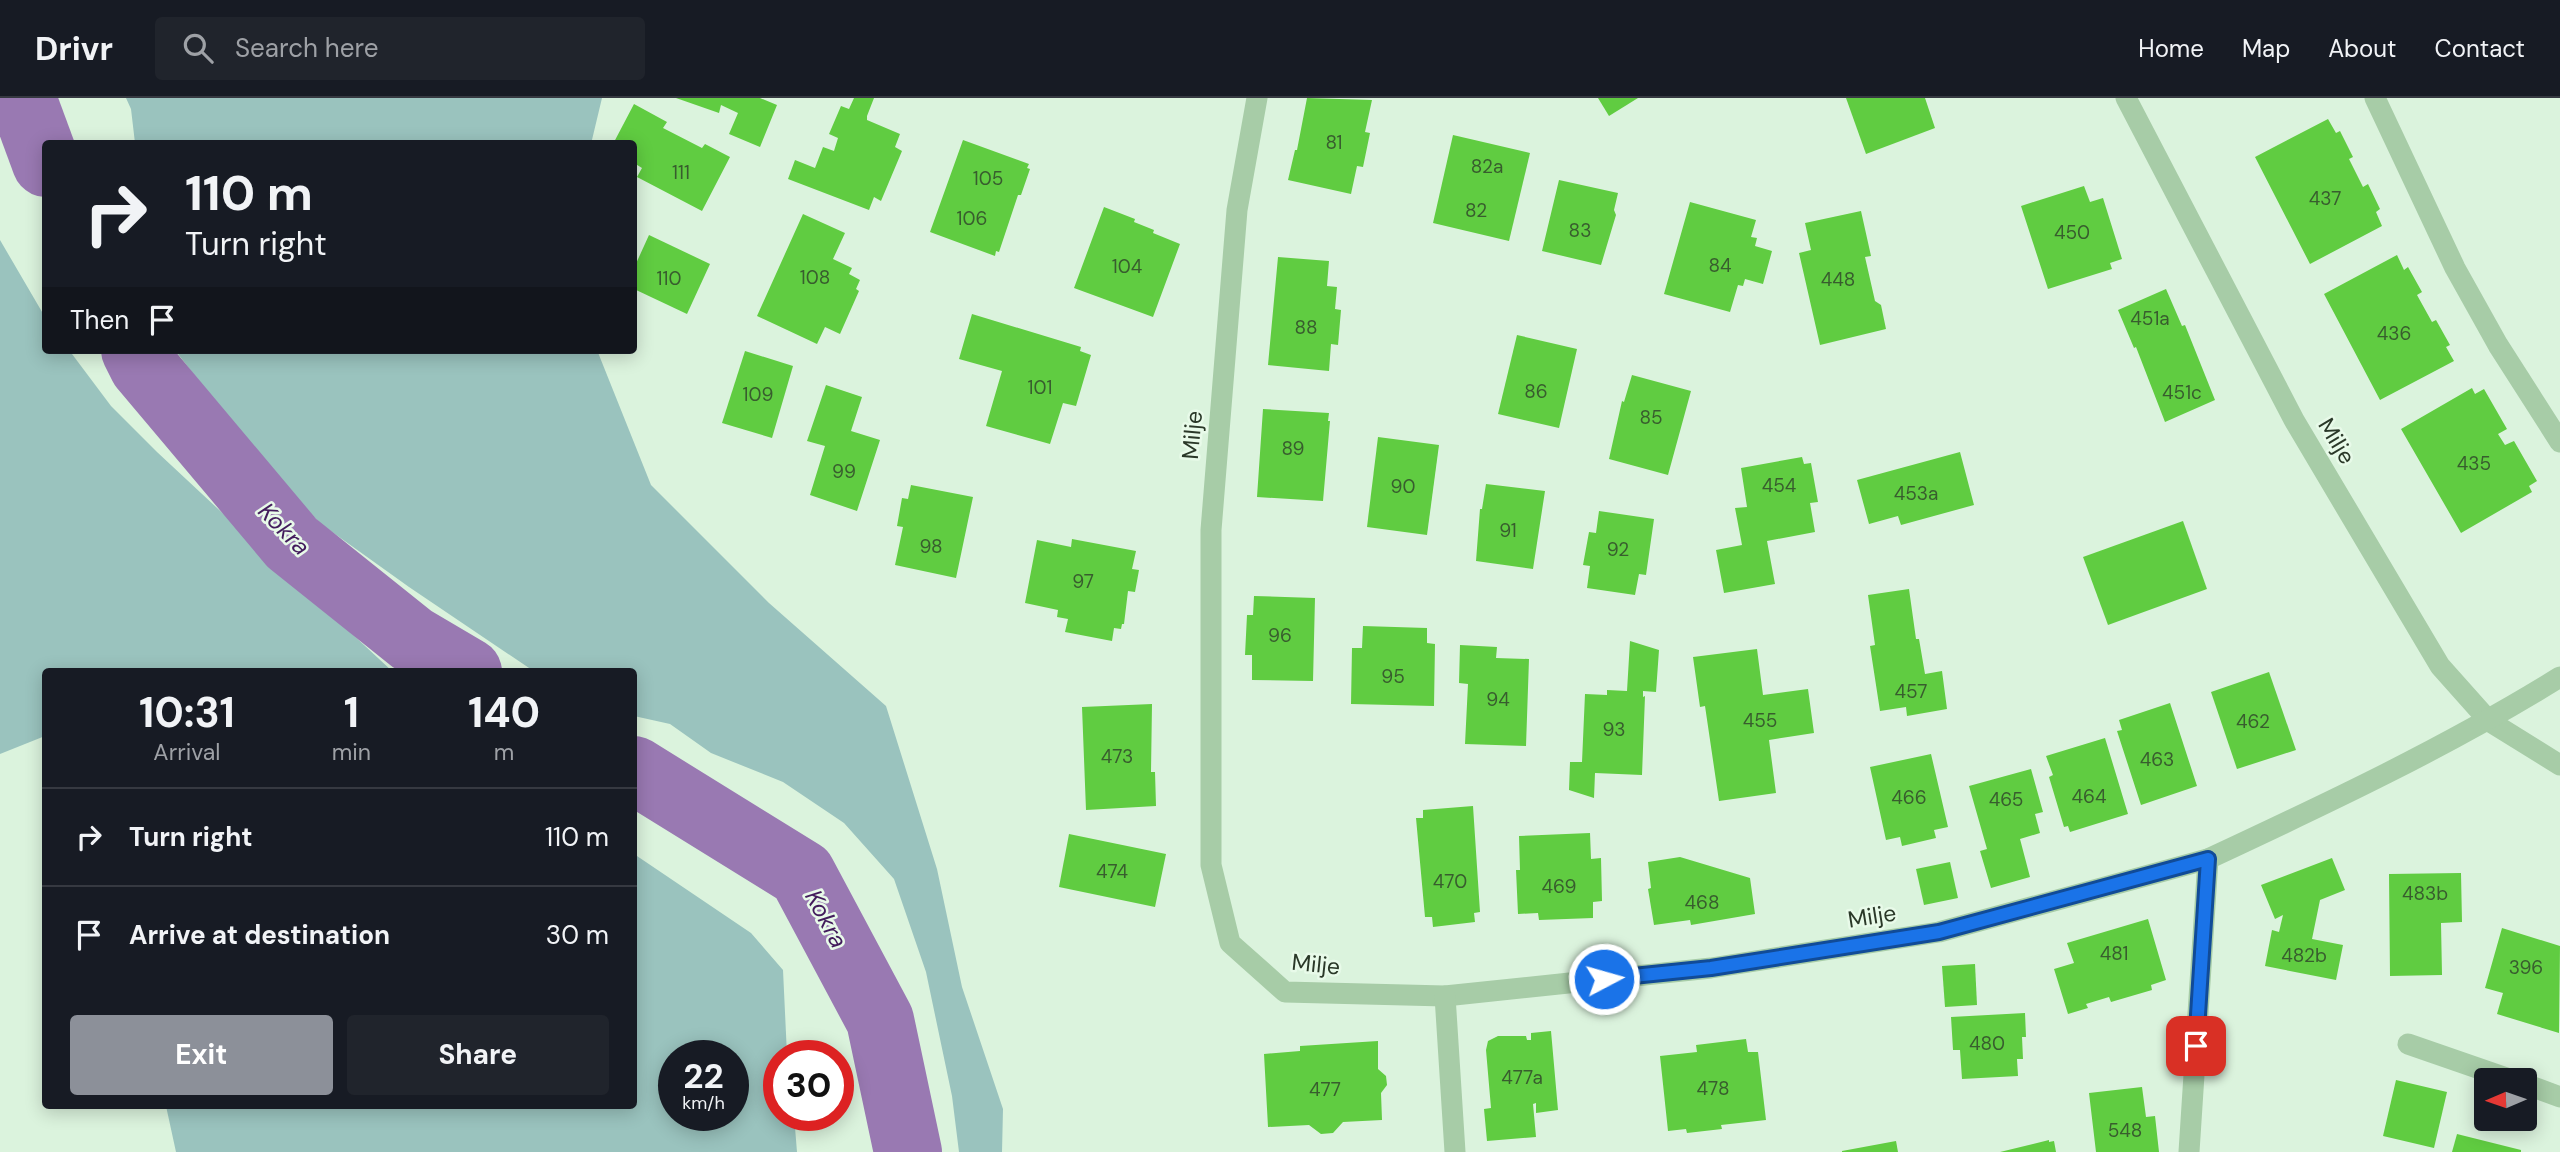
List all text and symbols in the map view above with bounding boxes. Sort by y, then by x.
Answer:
search box [155,17,645,80]
text: Drivr [35,27,113,70]
icon: search [179,29,217,67]
text: Search here [235,31,378,65]
text: Home [2138,33,2204,64]
text: Map [2242,33,2290,64]
text: About [2328,33,2397,64]
text: Contact [2435,33,2525,64]
house number: 81 [1325,130,1343,155]
house number: 82a [1471,154,1503,179]
house number: 111 [672,160,690,185]
text: 110 m [185,161,313,225]
house number: 105 [973,166,1003,191]
icon: right [70,168,161,259]
house number: 437 [2309,186,2341,211]
house number: 82 [1465,198,1487,223]
house number: 106 [957,206,987,231]
house number: 83 [1569,218,1591,243]
house number: 450 [2054,220,2090,245]
text: Turn right [185,223,327,265]
house number: 84 [1708,253,1732,278]
house number: 104 [1112,254,1142,279]
house number: 108 [800,265,830,290]
house number: 110 [657,266,681,291]
house number: 448 [1821,267,1855,292]
icon: arrive [143,301,181,339]
text: Then [70,303,129,337]
house number: 451a [2130,306,2170,331]
house number: 88 [1294,315,1318,340]
house number: 436 [2377,321,2411,346]
house number: 101 [1028,375,1052,400]
house number: 86 [1524,379,1548,404]
house number: 451c [2162,380,2202,405]
house number: 109 [743,382,773,407]
house number: 85 [1639,405,1663,430]
street label: Milje [1175,409,1209,461]
street label: Milje [2312,412,2362,470]
house number: 89 [1282,436,1304,461]
house number: 435 [2457,451,2491,476]
house number: 99 [832,459,856,484]
house number: 454 [1762,473,1796,498]
house number: 90 [1391,474,1415,499]
house number: 453a [1894,481,1938,506]
water label: Kokra [252,496,317,562]
house number: 91 [1499,518,1517,543]
house number: 98 [919,534,943,559]
house number: 92 [1607,537,1629,562]
house number: 97 [1072,569,1094,594]
house number: 96 [1268,623,1292,648]
house number: 95 [1381,664,1405,689]
house number: 457 [1895,679,1927,704]
text: 10:31 [139,685,235,740]
text: 1 [344,685,359,740]
text: 140 [468,685,540,740]
house number: 94 [1486,687,1510,712]
house number: 455 [1743,708,1777,733]
house number: 462 [2236,709,2270,734]
house number: 93 [1603,717,1625,742]
text: Arrival [153,737,220,767]
text: min [332,737,371,767]
text: m [494,737,514,767]
house number: 473 [1101,744,1133,769]
house number: 463 [2140,747,2174,772]
house number: 464 [2072,784,2107,809]
house number: 466 [1891,785,1927,810]
house number: 465 [1989,787,2023,812]
icon: right [70,818,108,856]
text: Turn right [129,820,253,854]
text: 110 m [545,820,609,854]
house number: 474 [1096,859,1128,884]
house number: 470 [1433,869,1467,894]
house number: 469 [1541,874,1577,899]
house number: 483b [2402,881,2448,906]
water label: Kokra [798,884,855,953]
house number: 468 [1684,890,1720,915]
street label: Milje [1846,897,1898,935]
icon: arrive [70,916,108,954]
text: Arrive at destination [129,918,390,952]
text: 30 m [546,918,609,952]
house number: 481 [2100,941,2128,966]
position arrow [1567,942,1641,1016]
house number: 482b [2281,943,2327,968]
street label: Milje [1290,947,1342,981]
house number: 396 [2509,955,2543,980]
button: Exit [70,1015,333,1095]
button: Share [347,1015,609,1095]
pin [2166,1016,2226,1076]
icon: arrive [2177,1027,2215,1065]
house number: 480 [1969,1031,2005,1056]
speed limit sign: 30 [763,1040,854,1131]
text: 22 [683,1053,724,1099]
house number: 477a [1501,1065,1543,1090]
north arrow [2474,1068,2538,1130]
map controls [2474,1068,2537,1131]
house number: 478 [1697,1076,1729,1101]
house number: 477 [1309,1077,1341,1102]
text: km/h [682,1091,725,1115]
house number: 548 [2108,1118,2142,1143]

